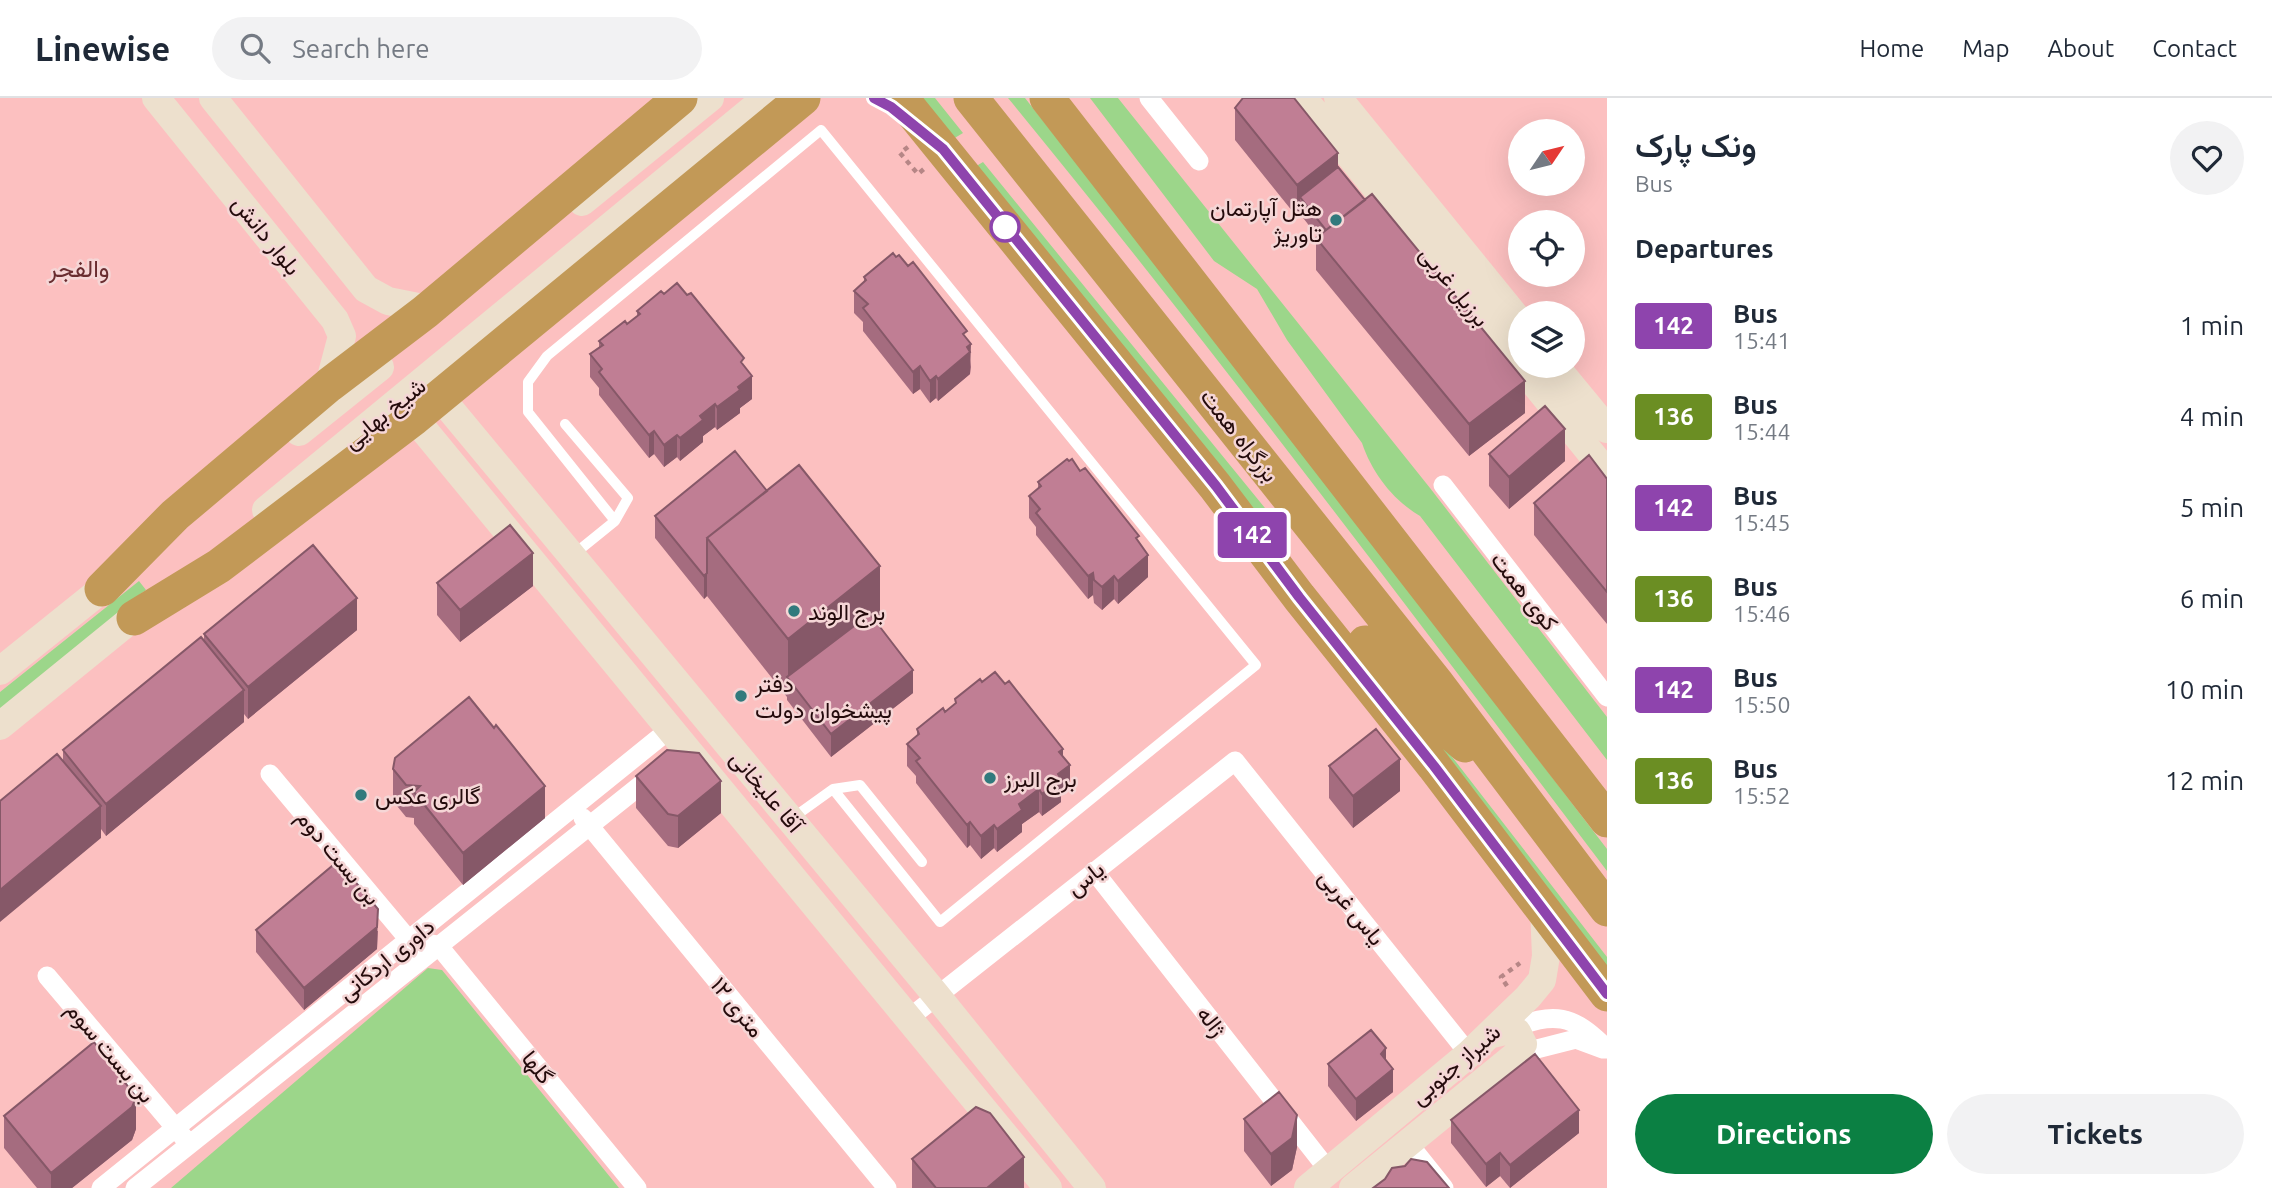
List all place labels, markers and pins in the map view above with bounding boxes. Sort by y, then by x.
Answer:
place label: هتل آپارتمان تاوریژ [1210,195,1322,249]
unlabelled marker [990,212,1020,242]
marker: هتل آپارتمان تاوریژ [1328,212,1344,228]
place label: برج الوند [808,599,885,628]
marker: برج الوند [786,603,802,619]
place label: دفتر پیشخوان دولت [754,671,892,726]
marker: دفتر پیشخوان دولت [733,688,749,704]
place label: برج البرز [1003,766,1077,795]
marker: برج البرز [982,770,998,786]
place label: گالری عکس [375,783,480,811]
marker: گالری عکس [353,787,369,803]

